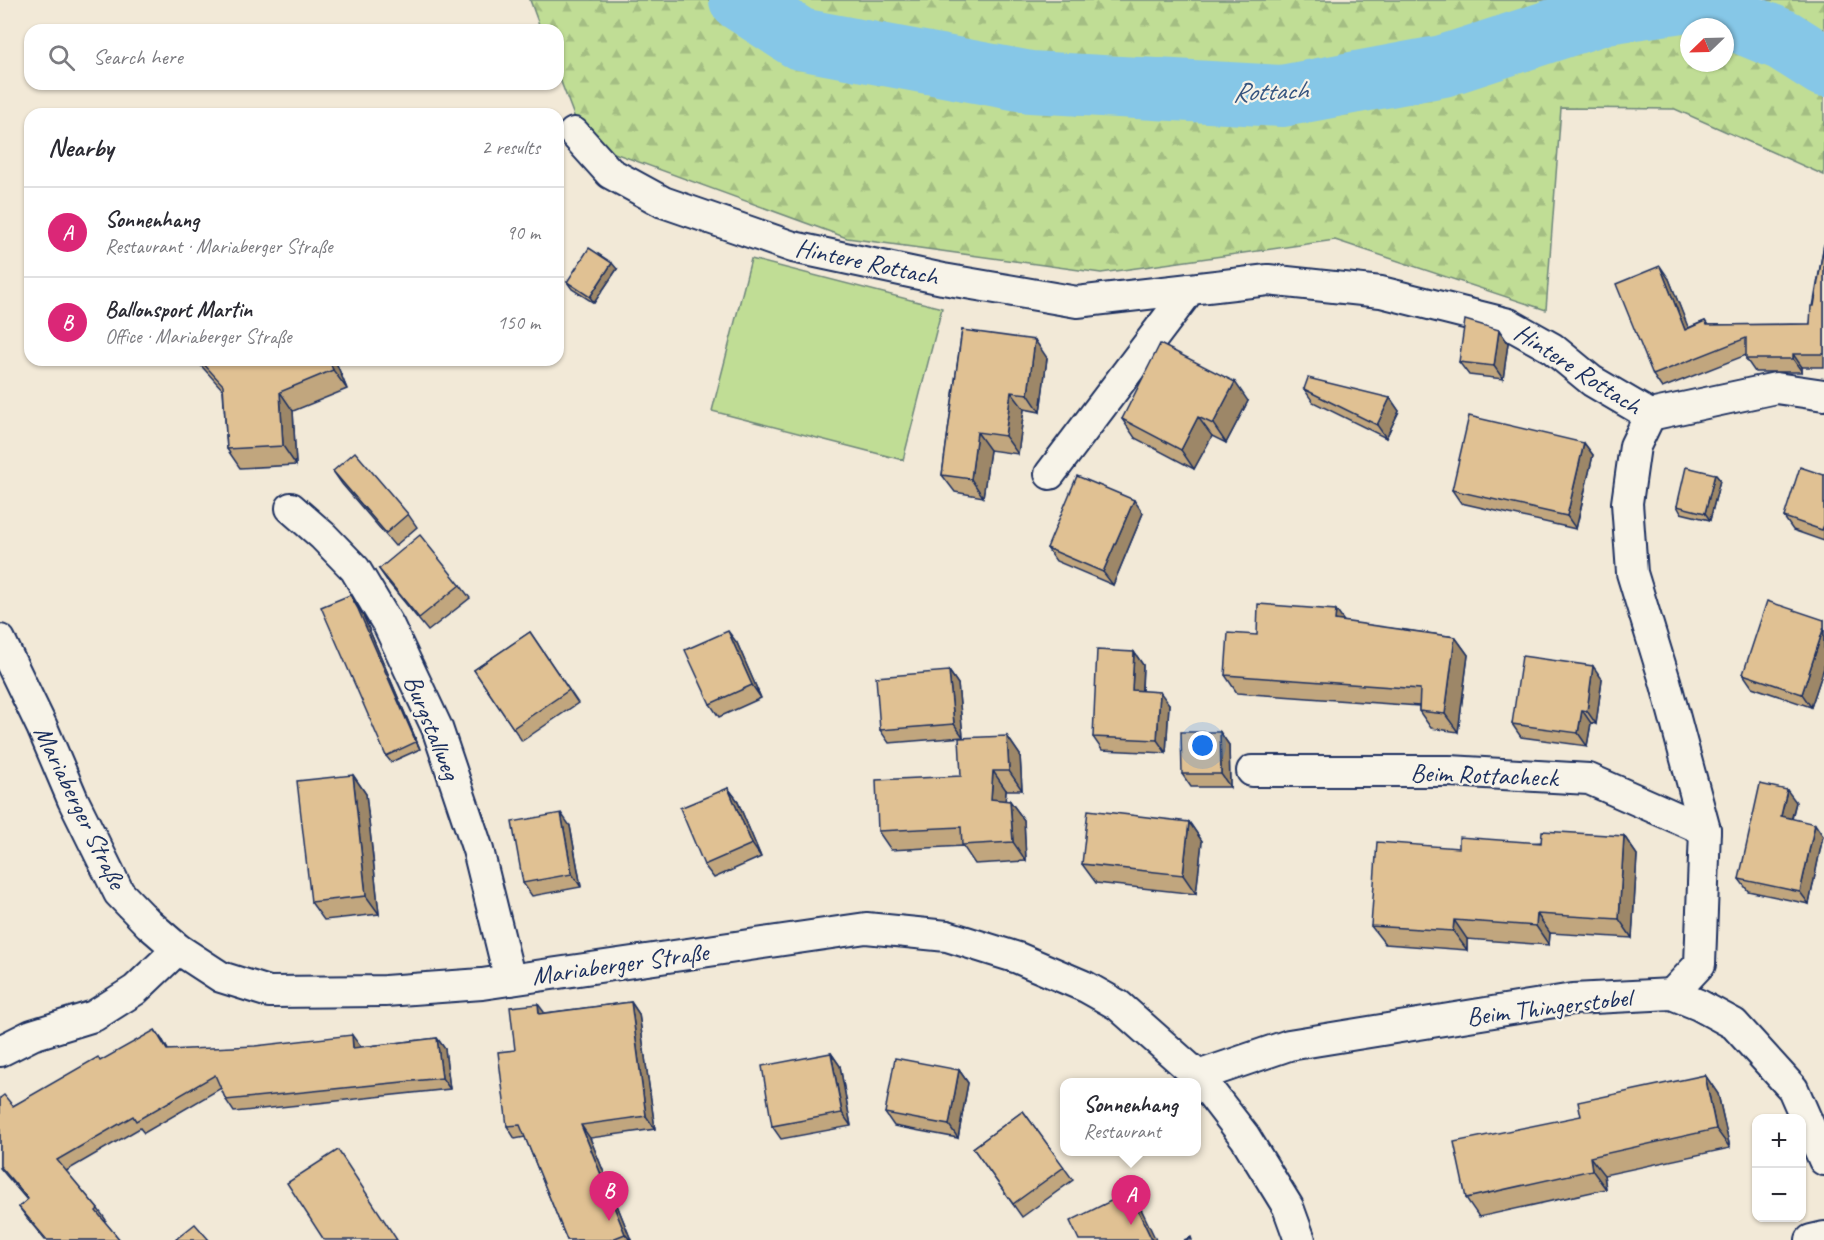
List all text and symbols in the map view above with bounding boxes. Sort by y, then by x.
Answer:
north arrow [1680,18,1734,72]
search box [24,24,564,90]
icon: search [45,41,78,74]
text: Search here [93,43,183,71]
water label: Rottach [1232,73,1311,109]
text: Nearby [48,131,113,164]
text: 2 results [481,135,540,160]
text: Sonnenhang [105,206,199,234]
text: A [62,220,73,245]
text: 90 m [506,220,540,245]
street label: Hintere Rottach [793,231,943,294]
text: Restaurant · Mariaberger Straße [105,234,332,259]
text: Ballonsport Martin [105,296,252,324]
text: B [62,310,73,335]
text: 150 m [497,310,540,335]
street label: Hintere Rottach [1508,316,1649,423]
text: Office · Mariaberger Straße [105,324,292,349]
street label: Burgstallweg [396,670,468,786]
street label: Mariaberger Straße [26,720,135,896]
your location [1188,731,1217,760]
street label: Beim Rottacheck [1410,756,1561,794]
street label: Mariaberger Straße [530,935,713,993]
street label: Beim Thingerstobel [1465,980,1638,1033]
popup [1060,1078,1201,1156]
text: Sonnenhang [1083,1091,1178,1119]
map controls [1752,1114,1806,1222]
button: + [1752,1114,1806,1168]
text: Restaurant [1083,1119,1161,1144]
button: − [1752,1168,1806,1222]
pin: B [590,1172,628,1221]
pin: A [1112,1176,1150,1225]

